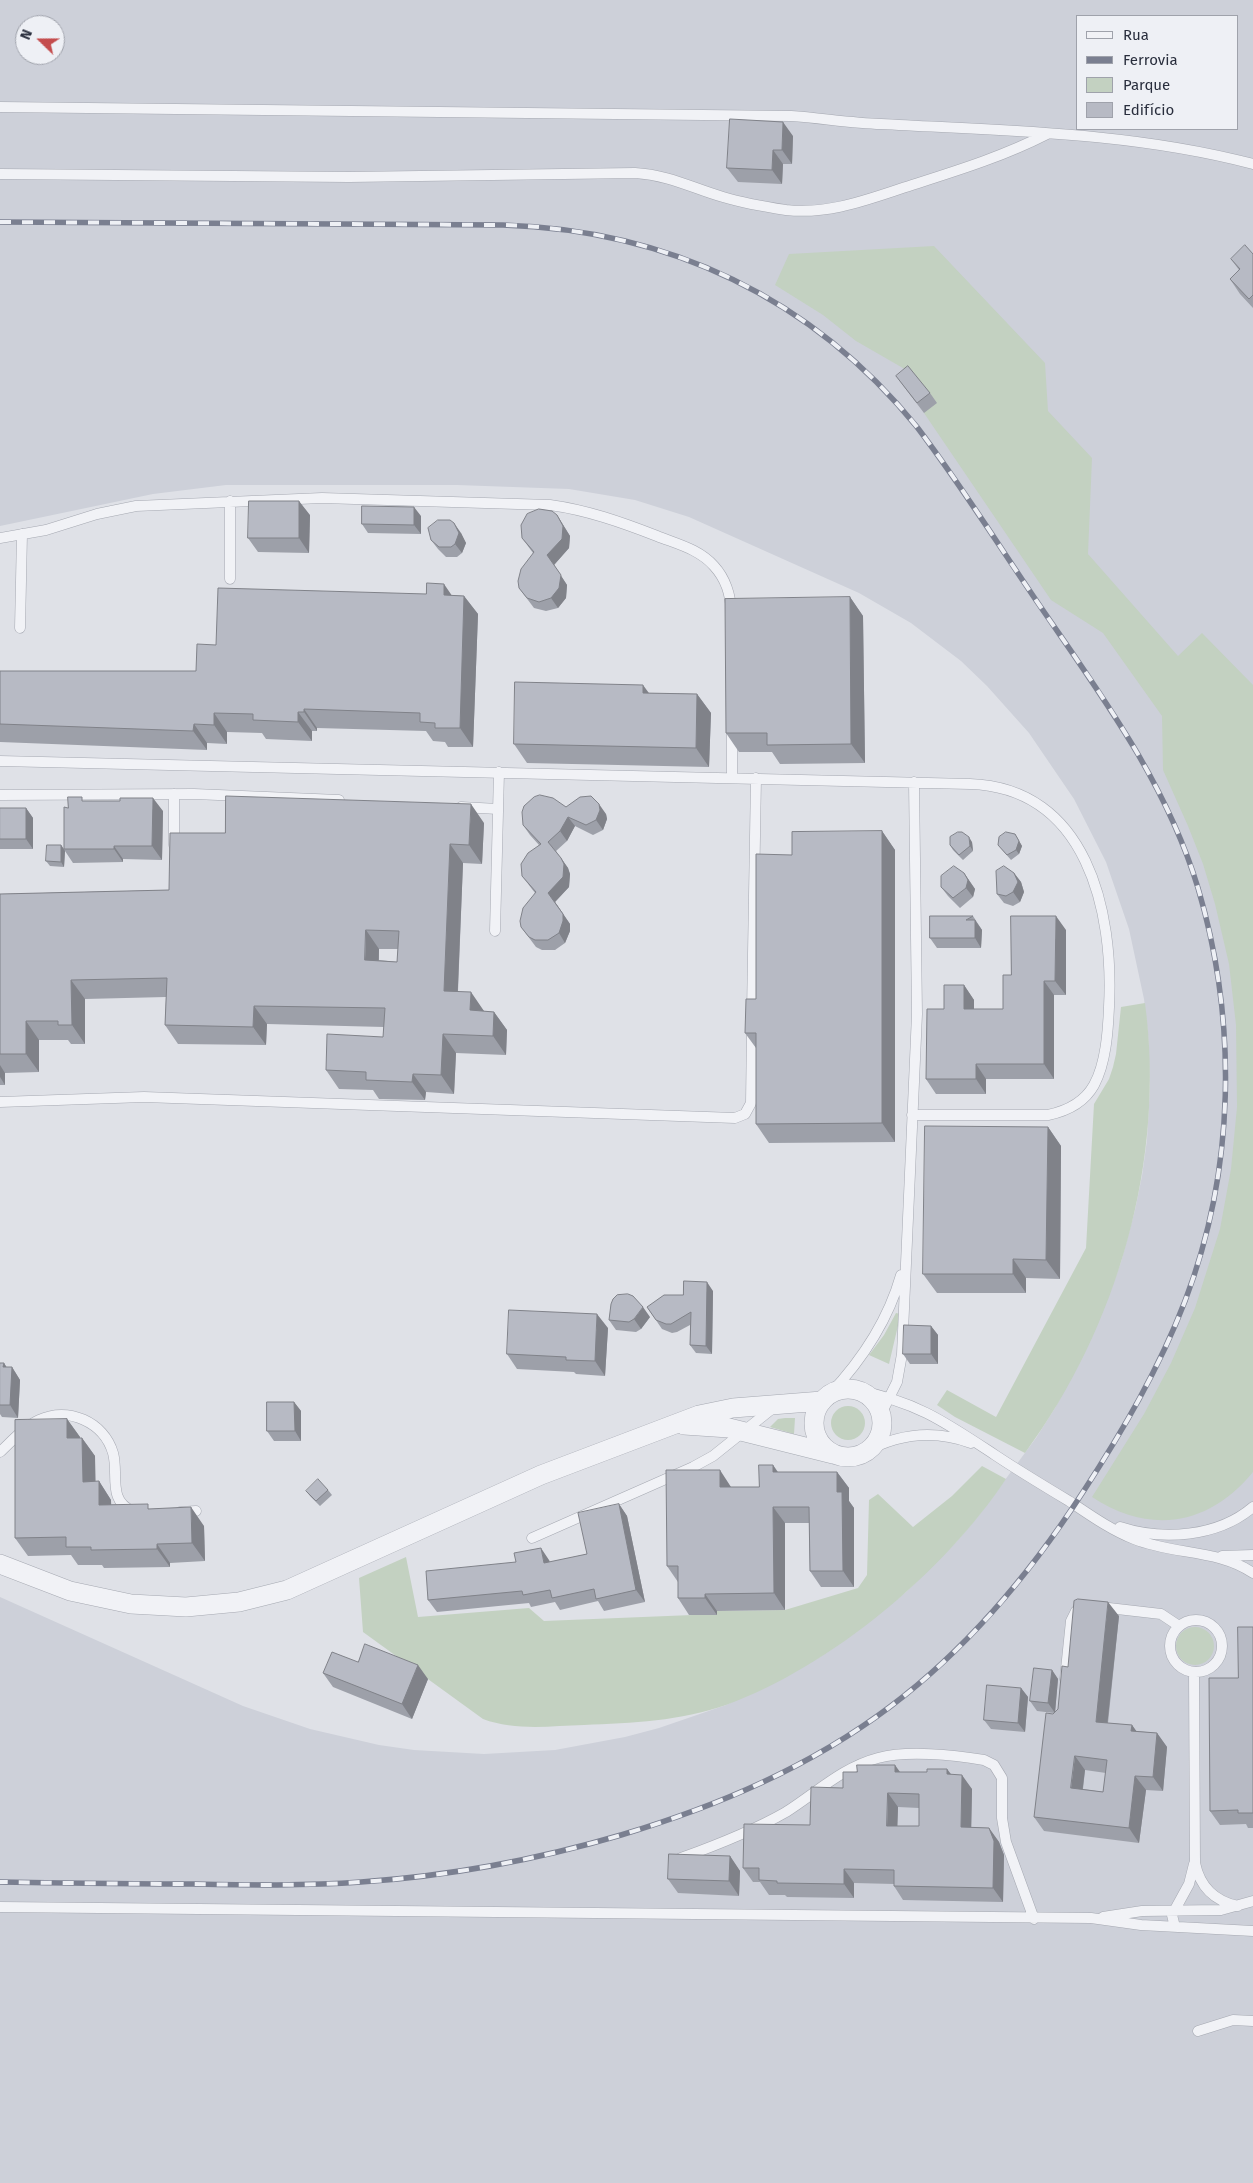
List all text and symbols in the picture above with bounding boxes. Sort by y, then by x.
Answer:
north arrow [15,15,65,65]
legend [1076,15,1238,130]
text: Rua [1123,26,1149,44]
text: N [17,27,36,42]
text: Ferrovia [1123,51,1178,69]
text: Parque [1123,76,1170,94]
text: Edifício [1123,101,1174,119]

